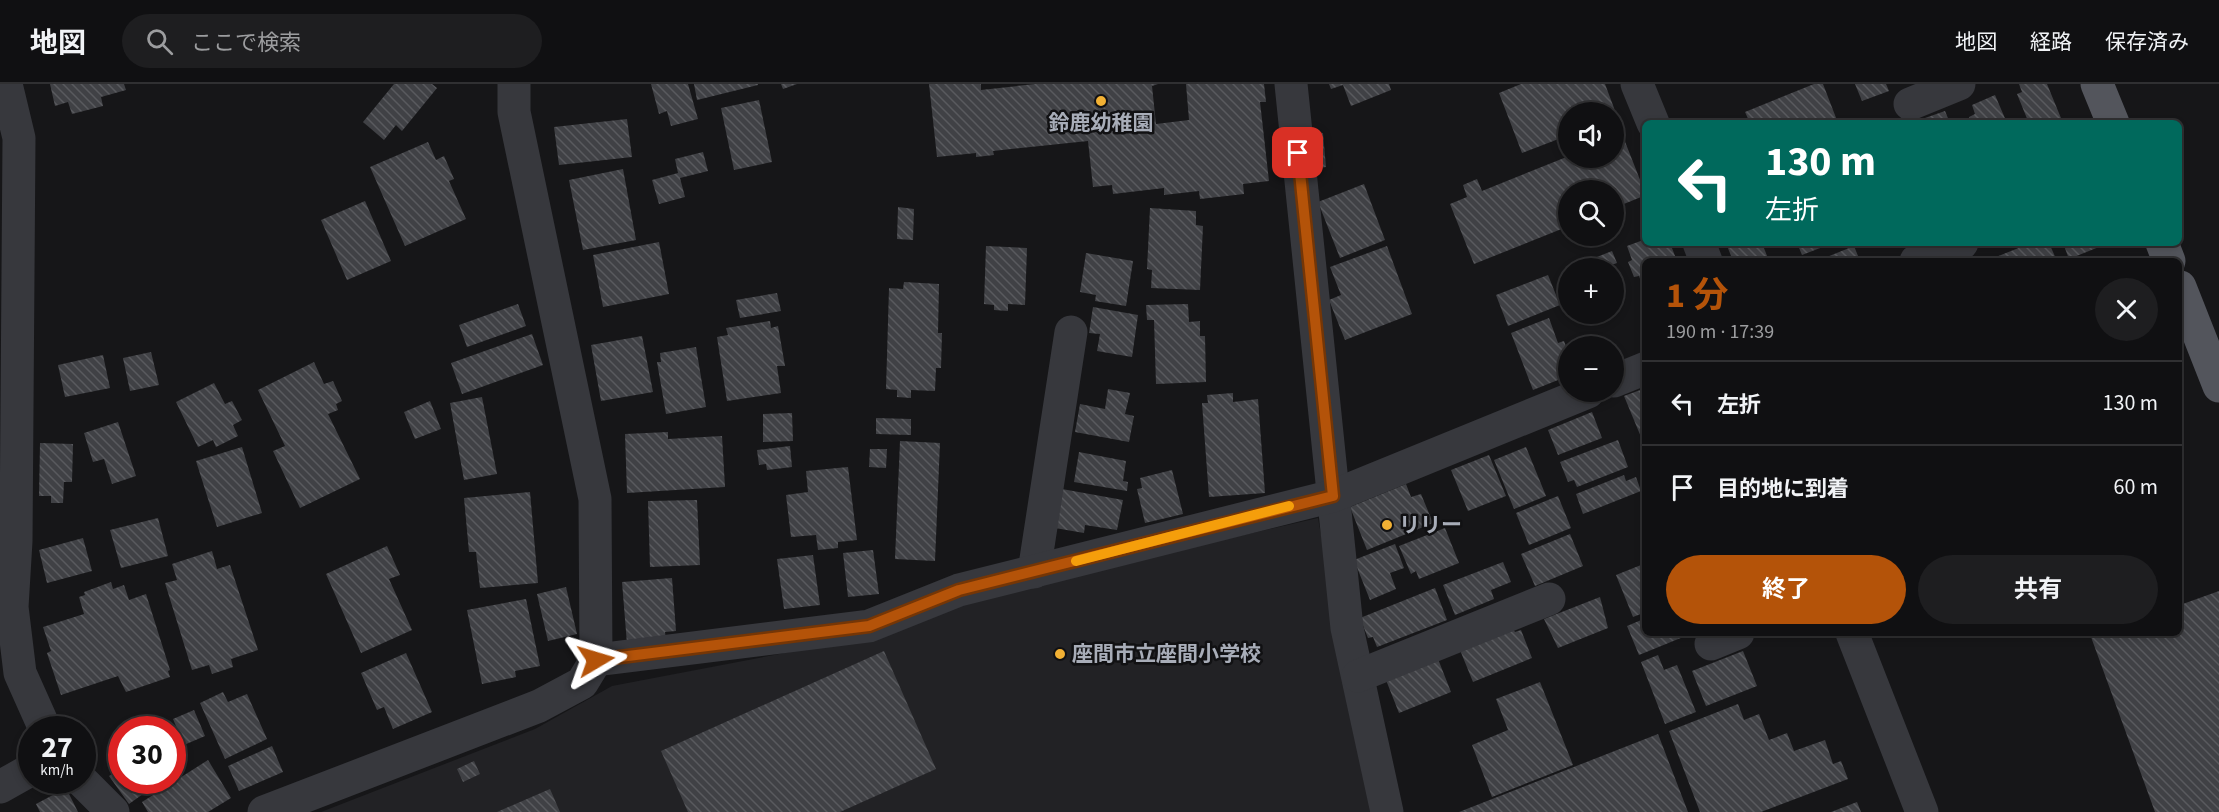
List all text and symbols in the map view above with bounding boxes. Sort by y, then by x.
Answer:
search box [122,14,542,68]
text: 地図 [30,23,86,63]
icon: search [143,25,176,58]
text: ここで検索 [191,27,301,59]
text: 地図 [1955,27,1997,57]
text: 経路 [2030,27,2072,57]
text: 保存済み [2105,27,2189,57]
marker: 鈴鹿幼稚園 [1094,94,1108,108]
map controls [1558,102,1624,402]
button: sound [1558,102,1624,168]
place label: 鈴鹿幼稚園 [1049,108,1154,138]
pin [1272,127,1323,178]
text: 130 m [1765,132,1876,192]
icon: arrive [1281,136,1314,169]
icon: left [1666,144,1744,222]
button: search [1558,180,1624,246]
text: 左折 [1765,191,1819,230]
button: + [1558,258,1624,324]
text: 1 分 [1666,270,1728,321]
button: close [2095,278,2158,341]
text: 190 m · 17:39 [1666,318,1774,346]
button: − [1558,336,1624,402]
icon: left [1666,387,1699,420]
text: 130 m [2103,387,2158,419]
text: 左折 [1717,389,1761,421]
icon: arrive [1666,471,1699,504]
text: 60 m [2113,471,2158,503]
text: 目的地に到着 [1717,473,1849,505]
place label: リリー [1399,510,1462,540]
marker: リリー [1380,518,1394,532]
button: 終了 [1666,555,1906,624]
button: 共有 [1918,555,2158,624]
position arrow [564,628,628,692]
place label: 座間市立座間小学校 [1072,639,1261,669]
marker: 座間市立座間小学校 [1053,647,1067,661]
speed limit sign: 30 [108,716,186,794]
text: 27 [41,726,73,769]
text: km/h [40,760,74,781]

